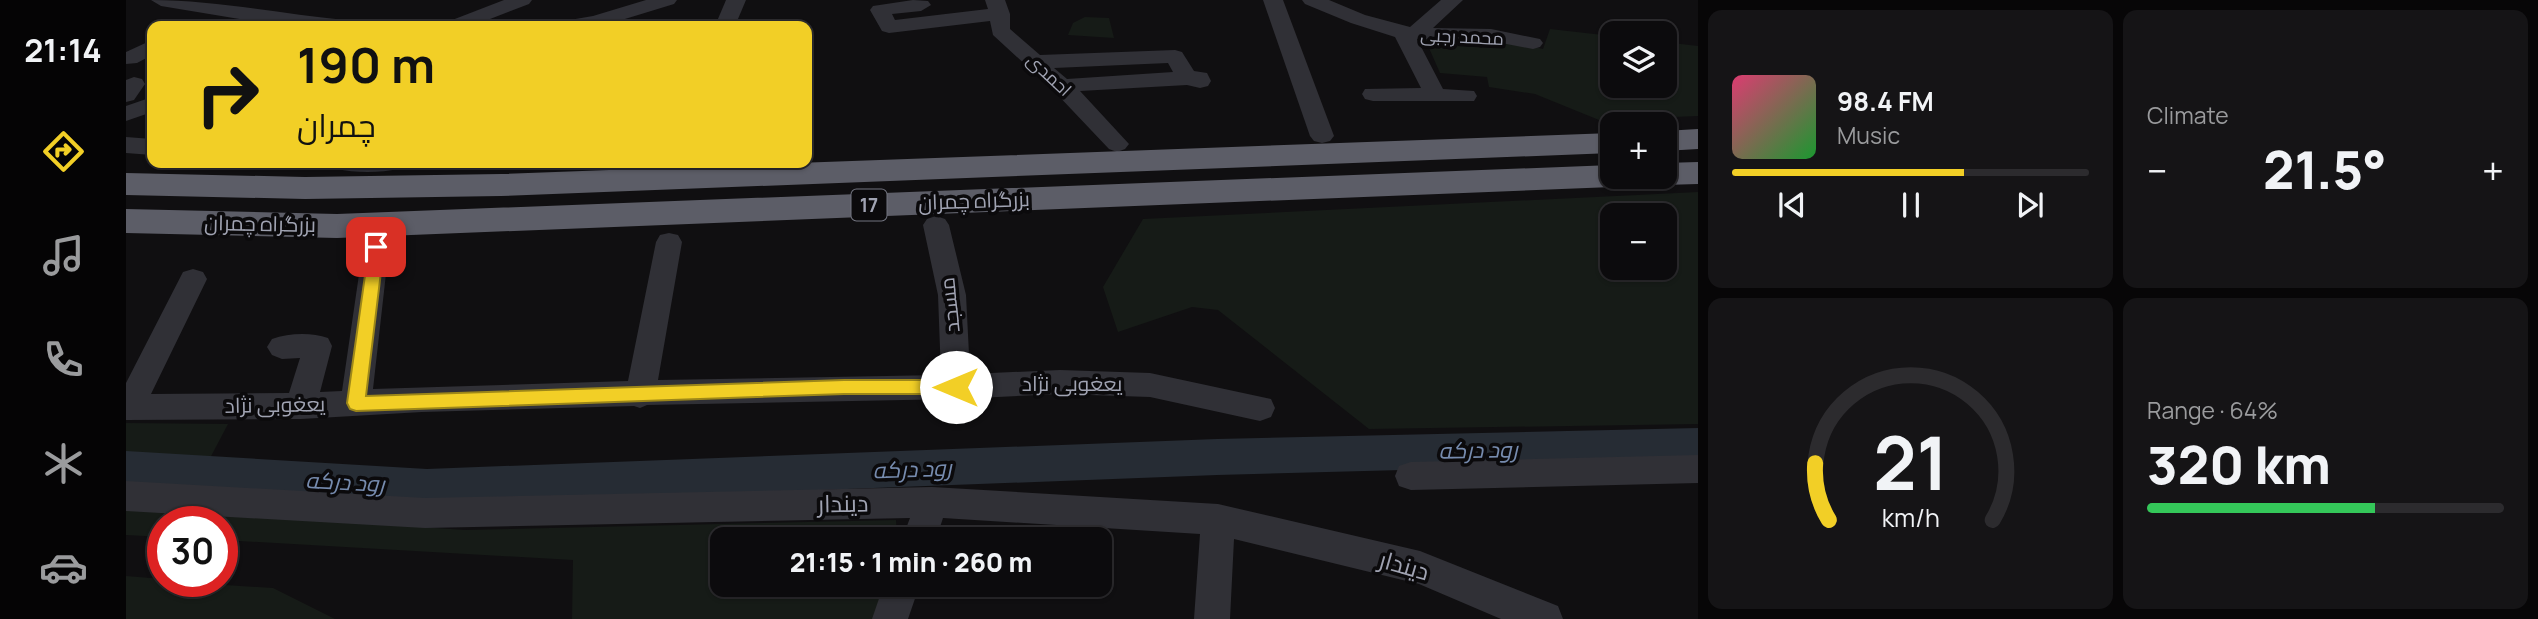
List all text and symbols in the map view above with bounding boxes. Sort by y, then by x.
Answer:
map controls [1600,21,1677,280]
button: layers [1600,21,1677,98]
street label: محمد رجبی [1420,22,1504,50]
text: 21:14 [24,28,102,72]
text: 190 m [297,31,435,98]
street label: احمدی [1022,48,1077,101]
icon: right [182,49,273,140]
text: 98.4 FM [1837,83,1934,119]
text: Climate [2147,99,2229,131]
text: چمران [297,103,376,147]
button: + [1600,112,1677,189]
text: Music [1837,119,1900,151]
icon: directions [39,127,88,176]
text: 21.5° [2263,134,2387,205]
text: − [2147,144,2168,196]
text: + [2482,144,2504,196]
street label: بزرگراه چمران [918,184,1030,217]
icon: previous [1773,186,1811,224]
icon: pause [1892,186,1930,224]
icon: next [2011,186,2049,224]
road number: 17 [852,190,886,220]
button: − [1600,203,1677,280]
street label: بزرگراه چمران [204,208,316,239]
pin [346,217,406,277]
icon: arrive [357,228,395,266]
icon: music [39,231,88,280]
street label: مسجد [932,276,966,334]
icon: phone [39,335,88,384]
position arrow [919,350,993,424]
street label: یعغوبی نژاد [1022,369,1123,397]
street label: یعغوبی نژاد [224,389,326,419]
text: Range · 64% [2147,394,2278,426]
text: 21 [1873,412,1948,512]
text: 320 km [2147,429,2331,500]
water label: رود درکه [1438,432,1520,466]
icon: climate [39,439,88,488]
water label: رود درکه [872,451,954,485]
water label: رود درکه [305,463,387,499]
street label: دیندار [815,486,869,519]
text: km/h [1881,499,1940,534]
speed limit sign: 30 [147,506,238,597]
street label: دیندار [1374,541,1433,587]
icon: car [39,543,88,592]
text: 21:15 · 1 min · 260 m [790,544,1032,580]

